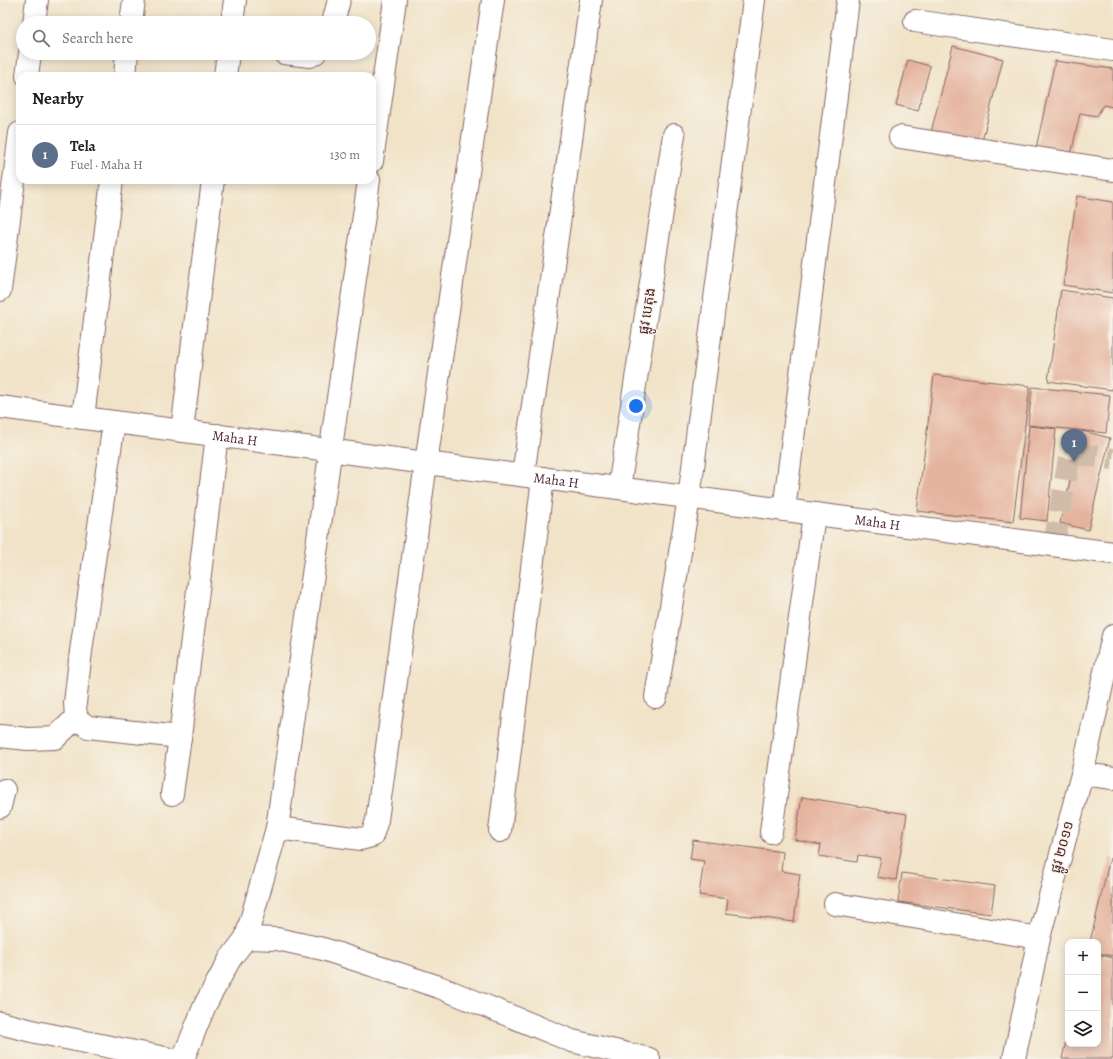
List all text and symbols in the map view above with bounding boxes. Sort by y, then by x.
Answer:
search box [16,16,376,60]
icon: search [30,27,52,49]
text: Search here [62,28,133,48]
text: Nearby [32,87,83,110]
text: Tela [70,136,96,156]
text: 1 [43,146,47,163]
text: 130 m [330,146,360,163]
text: Fuel · Maha H [70,156,143,173]
street label: ផ្លូវ បេតុង [634,286,662,336]
your location [626,396,646,416]
street label: Maha H [211,425,259,450]
pin: 1 [1061,429,1087,462]
street label: Maha H [532,468,580,492]
street label: Maha H [854,510,901,534]
street label: ផ្លូវ ២០១១ [1046,819,1080,876]
map controls [1065,939,1101,1047]
button: + [1065,939,1101,975]
button: − [1065,975,1101,1011]
button: layers [1065,1011,1101,1047]

